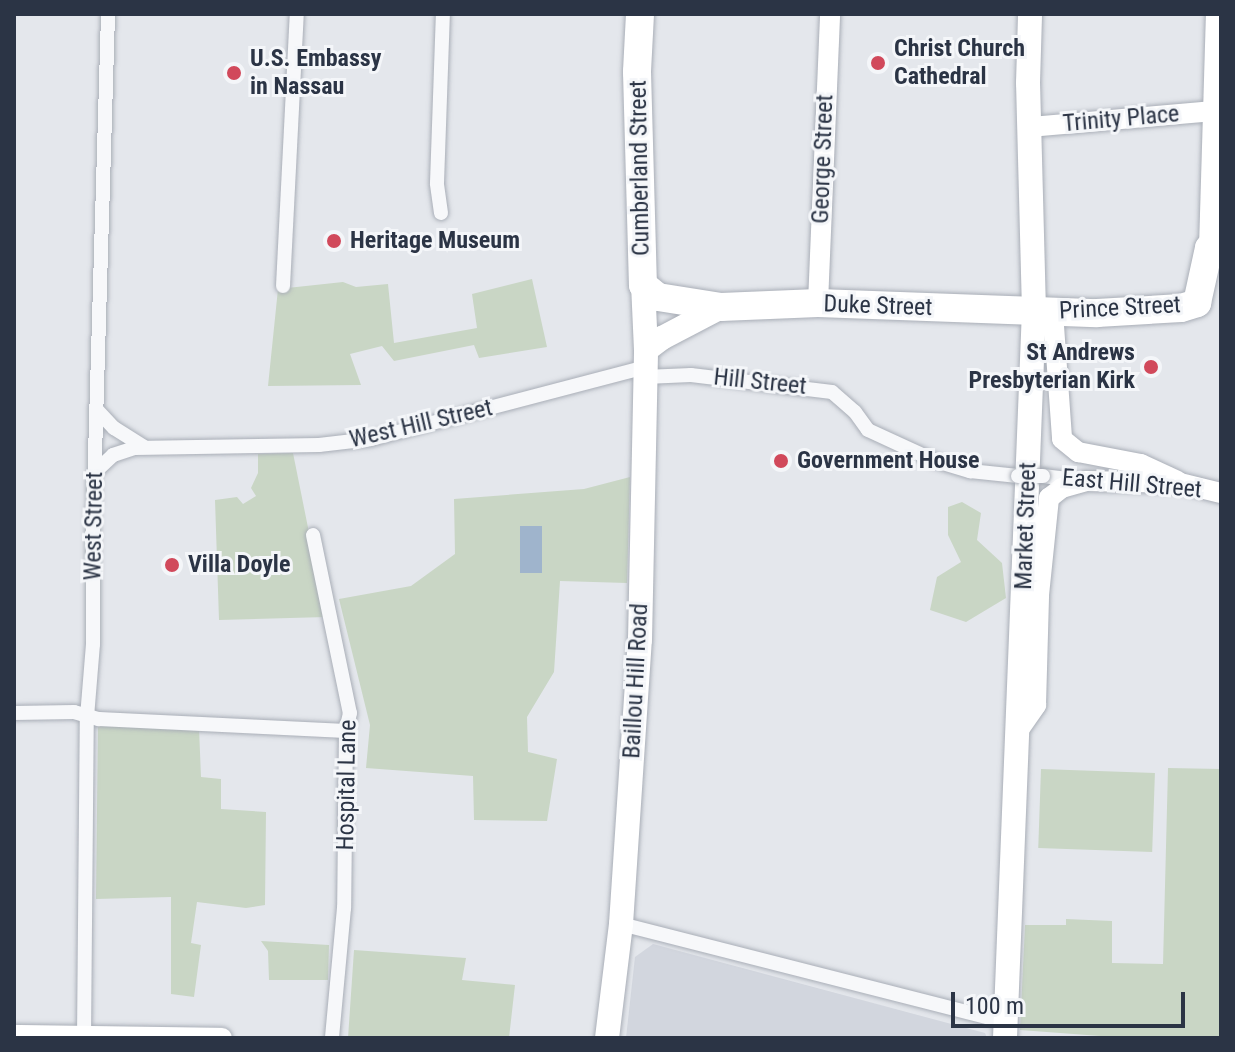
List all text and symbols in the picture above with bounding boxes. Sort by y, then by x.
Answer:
place label: Christ Church Cathedral [894,35,1025,91]
place label: U.S. Embassy in Nassau [250,45,381,101]
marker: Christ Church Cathedral [869,54,887,72]
marker: U.S. Embassy in Nassau [225,64,243,82]
street label: Cumberland Street [624,80,656,256]
street label: George Street [806,94,840,224]
street label: Trinity Place [1062,100,1180,138]
place label: Heritage Museum [350,227,520,255]
marker: Heritage Museum [325,232,343,250]
street label: Duke Street [823,290,933,322]
street label: Prince Street [1058,290,1182,326]
place label: St Andrews Presbyterian Kirk [969,339,1135,395]
marker: St Andrews Presbyterian Kirk [1142,358,1160,376]
street label: Hill Street [712,363,808,401]
street label: West Hill Street [347,394,495,454]
place label: Government House [797,447,980,475]
marker: Government House [772,452,790,470]
street label: Market Street [1009,462,1043,590]
street label: East Hill Street [1061,464,1203,504]
street label: West Street [79,471,109,581]
place label: Villa Doyle [188,551,290,579]
marker: Villa Doyle [163,556,181,574]
street label: Baillou Hill Road [618,603,654,759]
street label: Hospital Lane [331,719,363,851]
scale bar [955,976,1189,1026]
text: 100 m [965,992,1024,1020]

